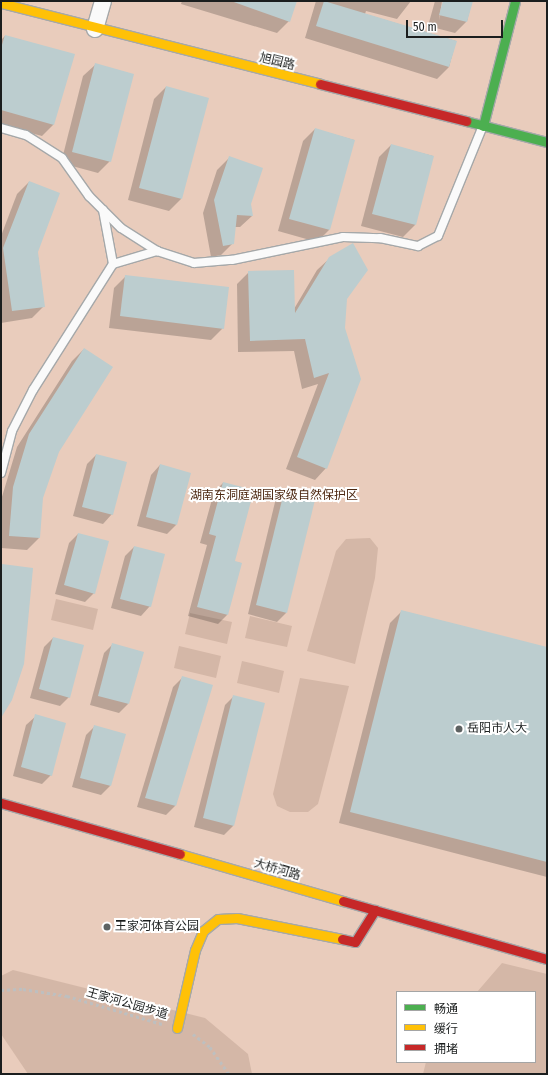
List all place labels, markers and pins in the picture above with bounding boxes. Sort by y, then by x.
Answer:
place label: 岳阳市人大 [467,722,527,736]
marker: 岳阳市人大 [454,724,464,734]
place label: 王家河体育公园 [115,920,199,934]
marker: 王家河体育公园 [102,922,112,932]

